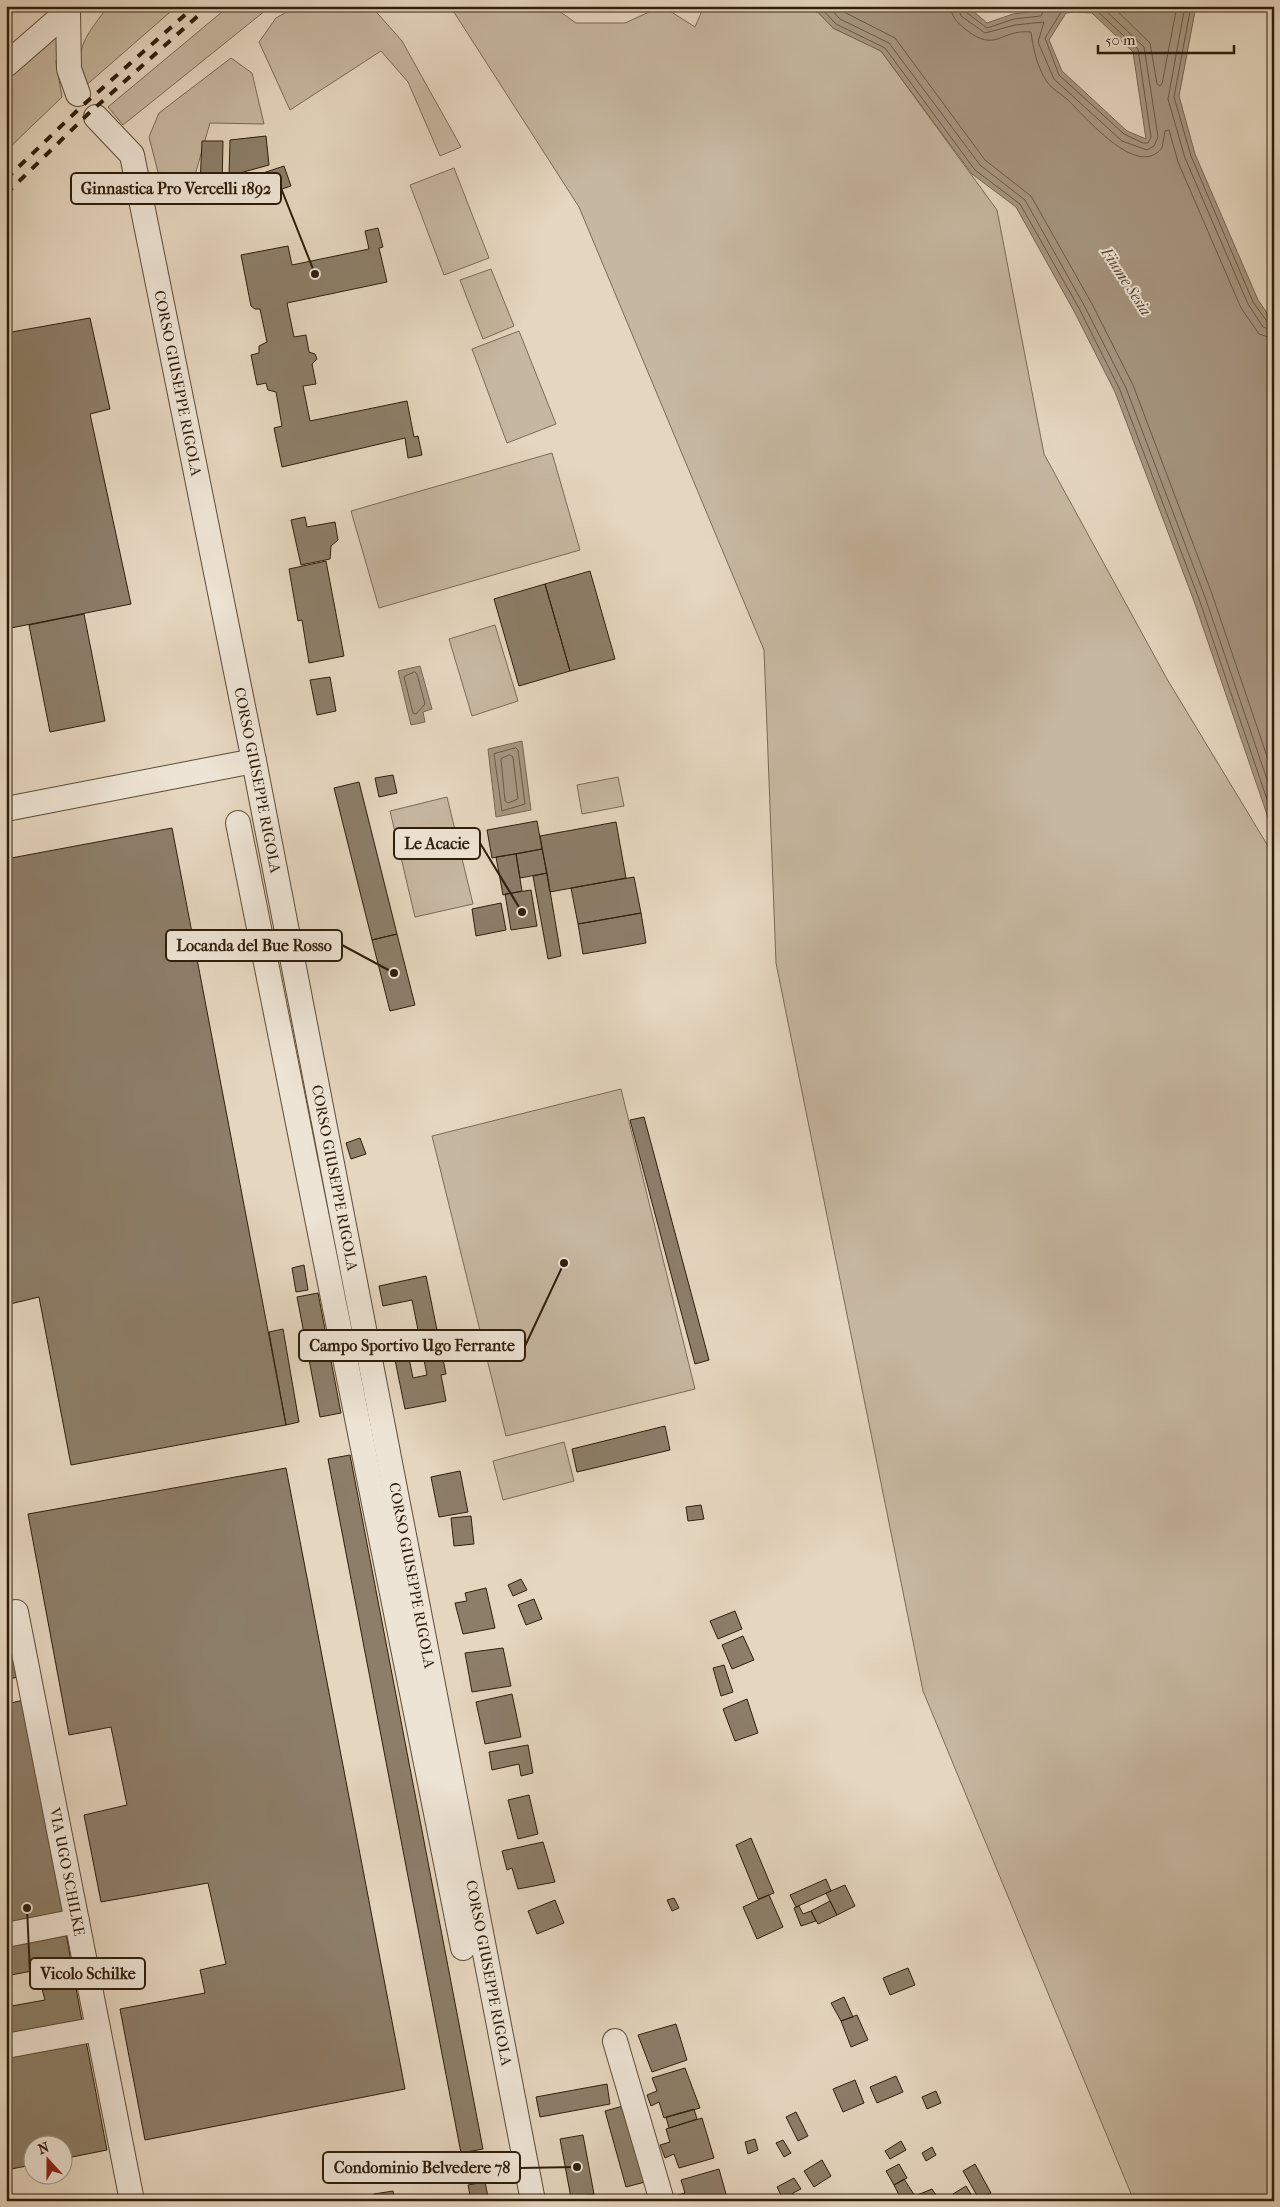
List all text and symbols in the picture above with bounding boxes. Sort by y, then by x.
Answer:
scale bar [1098,22,1234,54]
text: 50 m [1105,31,1136,49]
callout: Ginnastica Pro Vercelli 1892 [71,173,281,204]
text: Ginnastica Pro Vercelli 1892 [81,179,271,199]
water label: Fiume Sesia [1097,243,1156,319]
street label: CORSO GIUSEPPE RIGOLA [150,289,205,478]
street label: CORSO GIUSEPPE RIGOLA [230,686,285,875]
callout: Le Acacie [394,828,480,859]
text: Le Acacie [404,834,470,853]
callout: Locanda del Bue Rosso [166,930,342,961]
text: Locanda del Bue Rosso [176,936,332,955]
street label: CORSO GIUSEPPE RIGOLA [308,1083,362,1273]
callout: Campo Sportivo Ugo Ferrante [299,1330,525,1361]
text: Campo Sportivo Ugo Ferrante [309,1336,515,1356]
street label: CORSO GIUSEPPE RIGOLA [385,1481,439,1670]
street label: VIA UGO SCHILKE [46,1805,89,1938]
street label: CORSO GIUSEPPE RIGOLA [462,1878,516,2068]
callout: Vicolo Schilke [30,1958,145,1989]
text: Vicolo Schilke [39,1964,136,1983]
north arrow [22,2134,72,2184]
text: N [36,2138,52,2158]
callout: Condominio Belvedere 78 [323,2152,520,2183]
text: Condominio Belvedere 78 [334,2158,510,2177]

